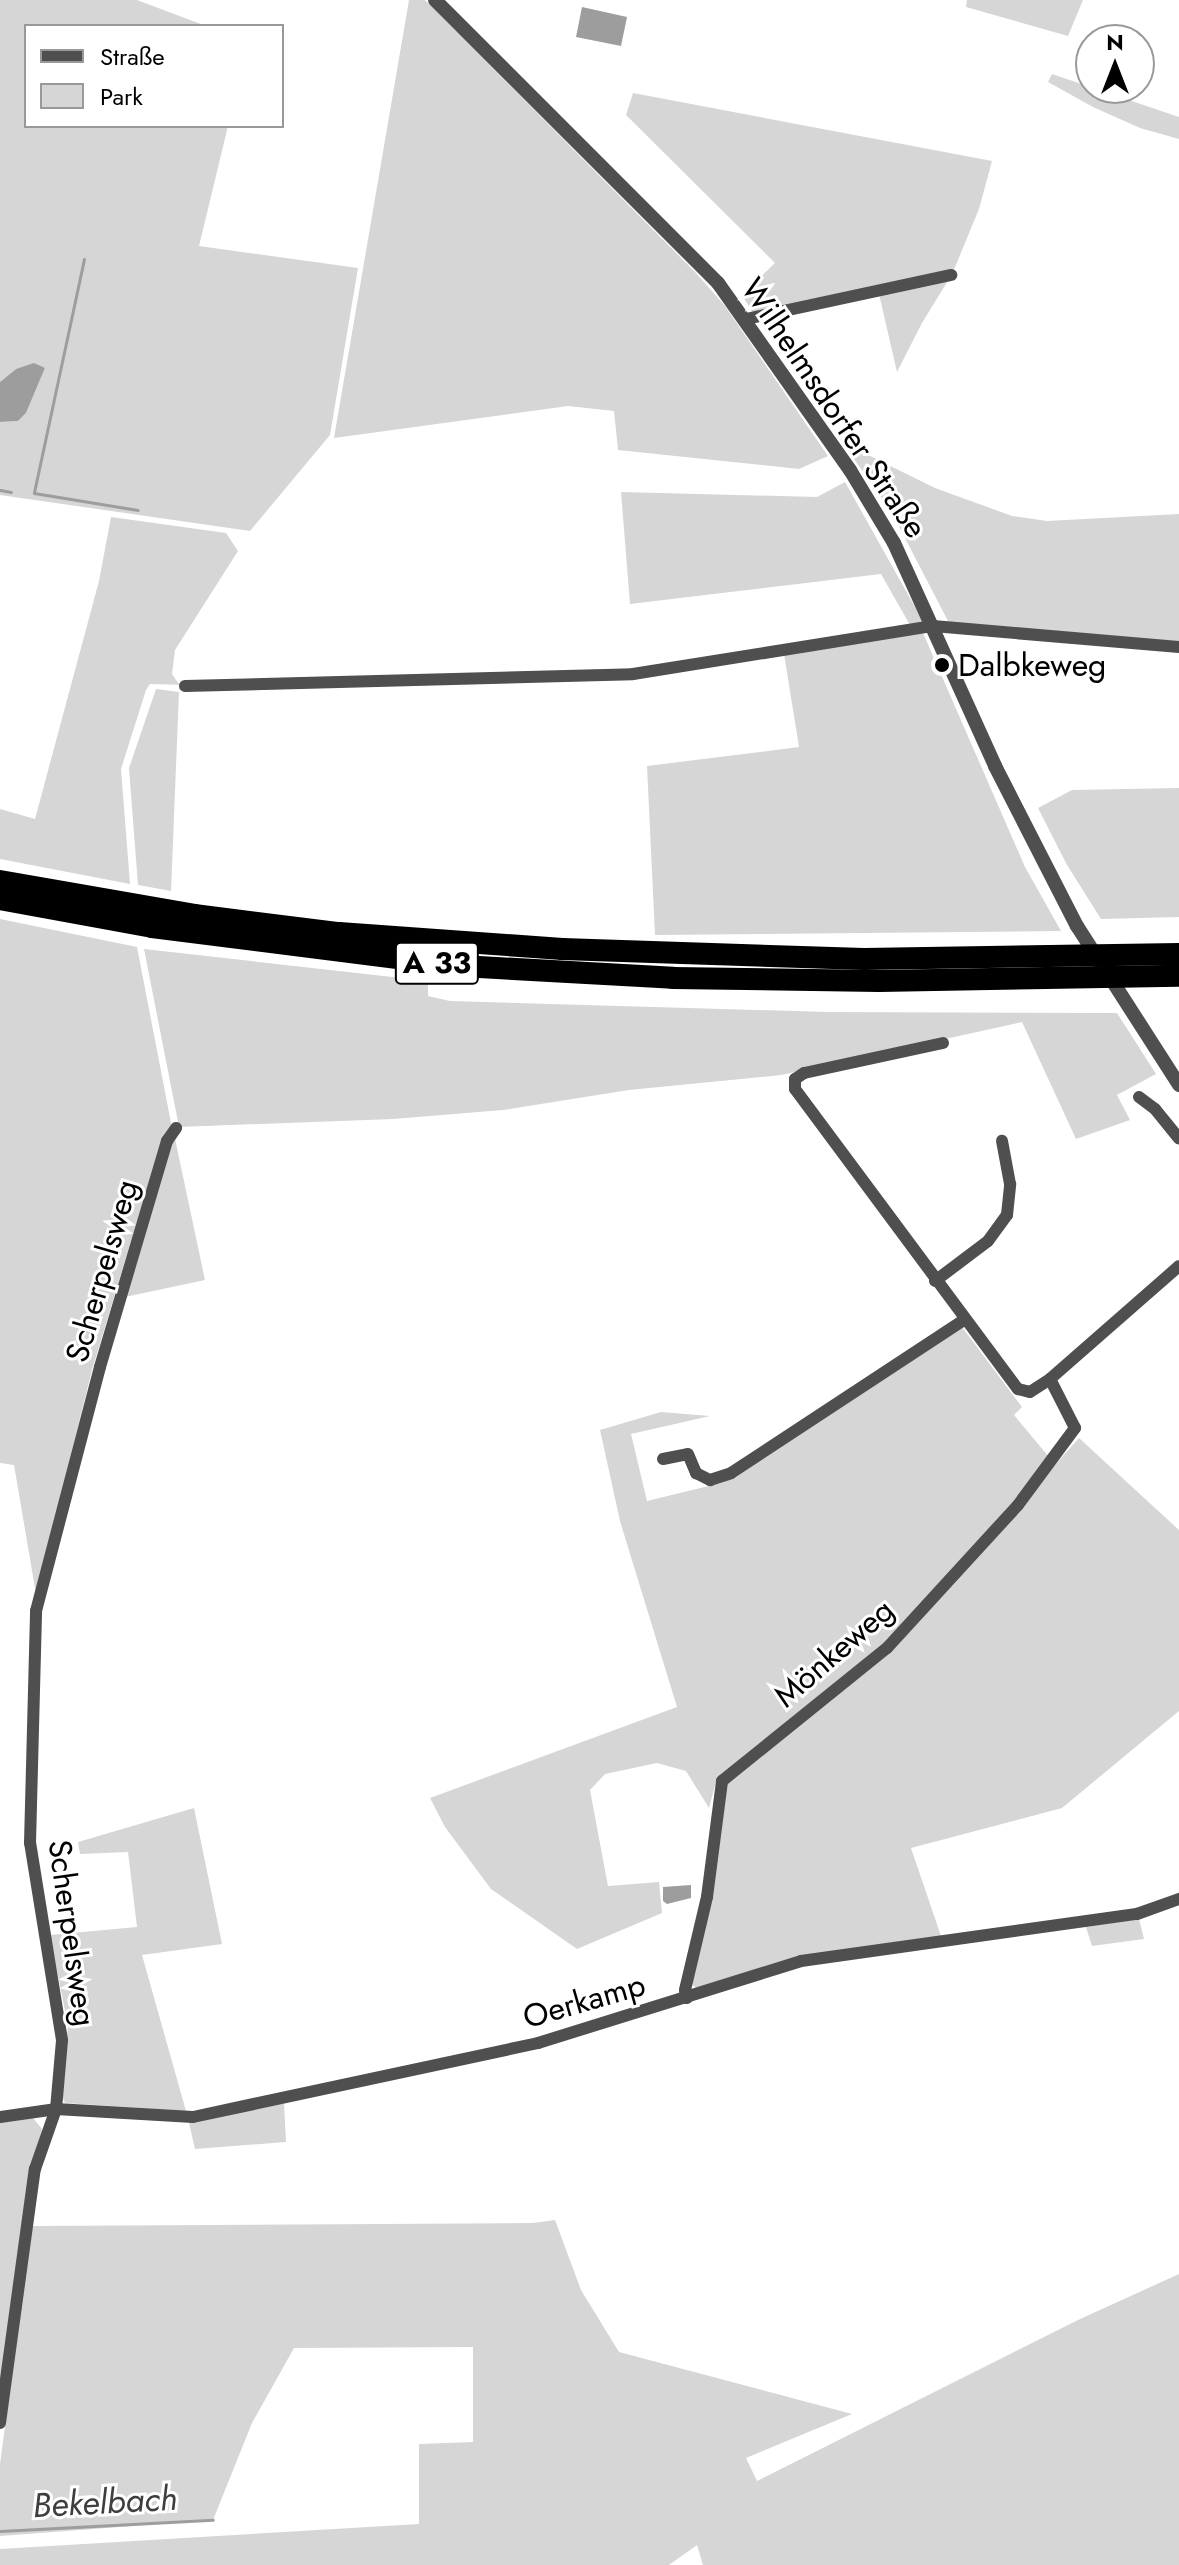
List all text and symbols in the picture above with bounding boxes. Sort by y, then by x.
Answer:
legend [24,24,284,128]
north arrow [1075,24,1155,104]
text: N [1106,26,1124,58]
text: Straße [100,39,165,74]
text: Park [100,79,143,114]
street label: Wilhelmsdorfer Straße [733,271,935,545]
place label: Dalbkeweg [958,646,1106,684]
marker: Dalbkeweg [933,656,951,674]
road number: A 33 [393,937,481,989]
street label: Scherpelsweg [58,1175,146,1367]
street label: Mönkeweg [766,1591,902,1715]
street label: Scherpelsweg [40,1837,104,2029]
street label: Oerkamp [518,1965,650,2037]
water label: Bekelbach [32,2478,178,2526]

